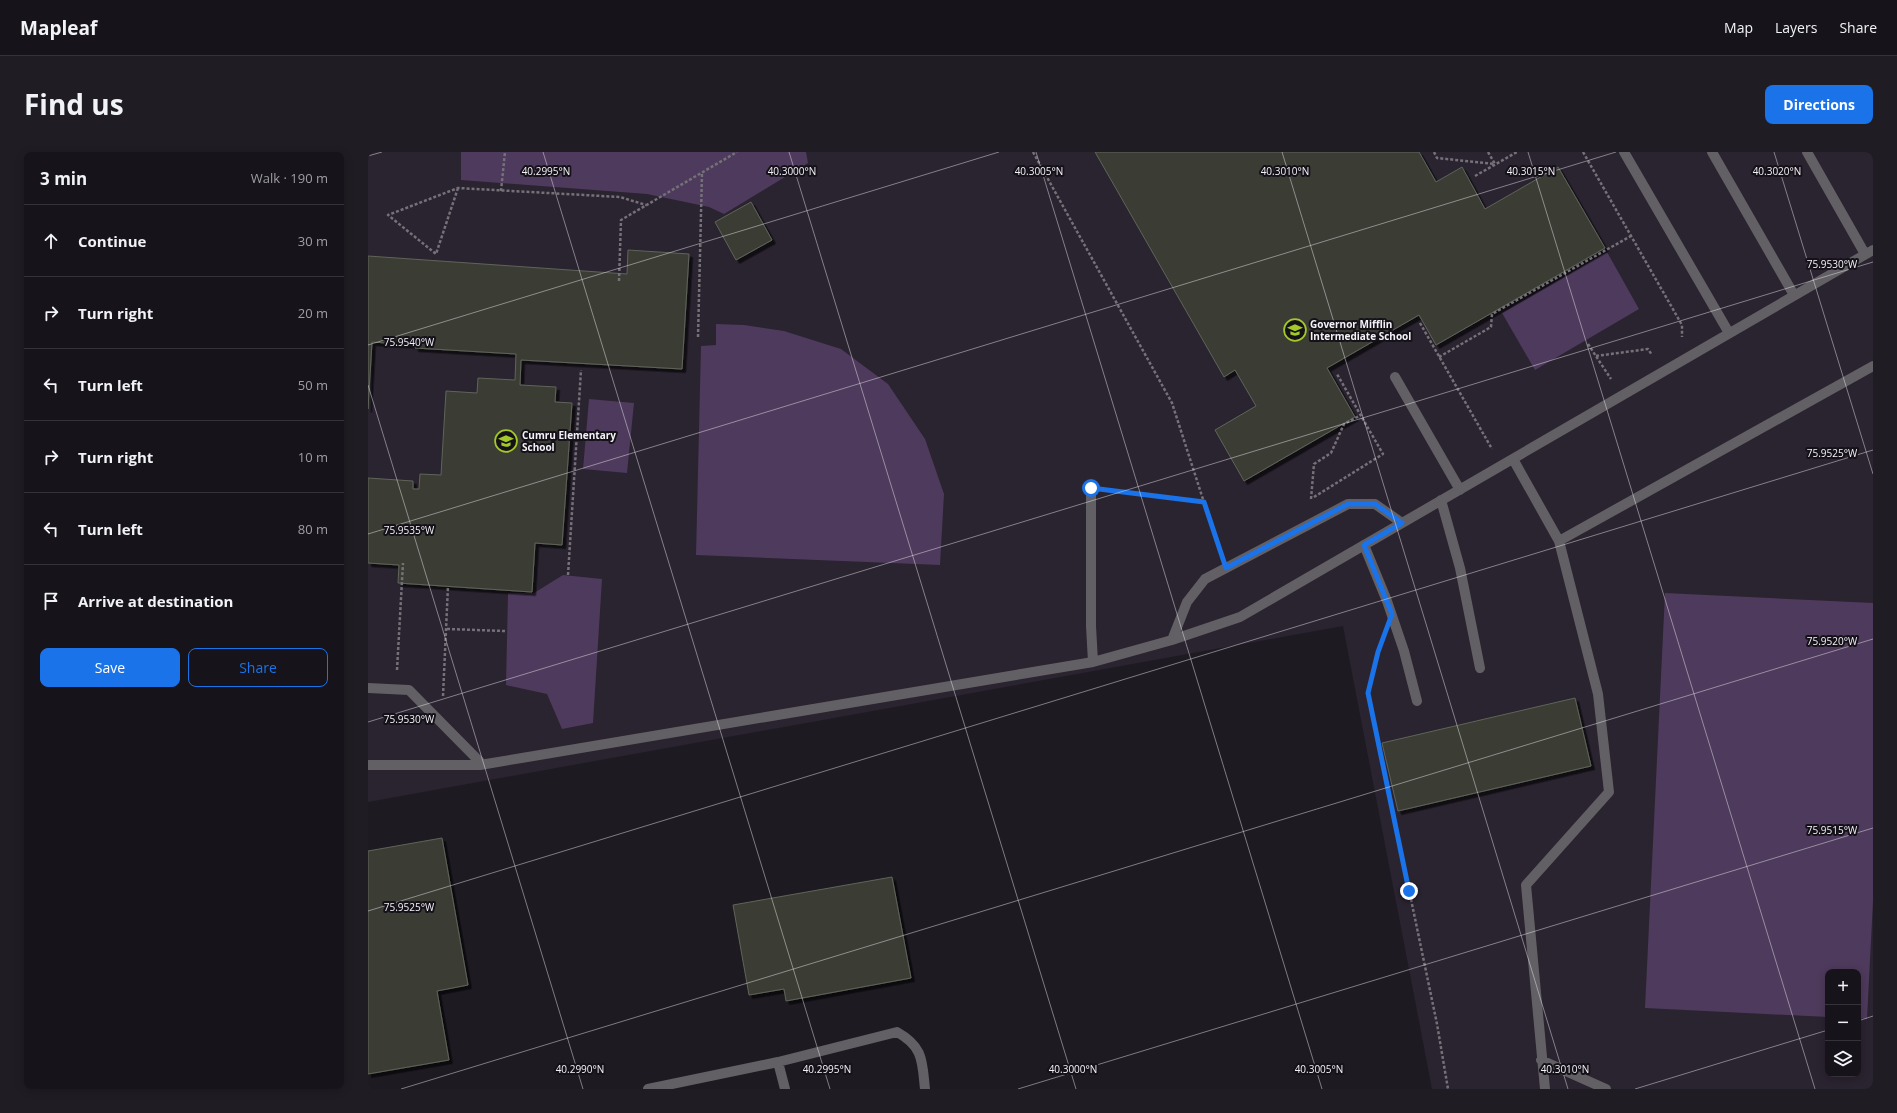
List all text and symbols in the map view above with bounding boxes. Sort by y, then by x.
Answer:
text: Mapleaf [20,15,97,41]
text: Map [1724,18,1753,37]
text: Layers [1775,18,1817,37]
text: Share [1839,18,1877,37]
text: Find us [24,85,124,123]
button: Directions [1765,85,1873,124]
text: 40.2995°N [522,164,570,178]
text: 40.3000°N [768,164,816,178]
text: 40.3005°N [1015,164,1063,178]
text: 40.3010°N [1261,164,1309,178]
text: 40.3015°N [1507,164,1555,178]
text: 40.3020°N [1753,164,1801,178]
text: 3 min [40,167,87,190]
text: Walk · 190 m [251,169,328,187]
icon: ahead [40,230,62,252]
text: Continue [78,231,146,251]
text: 30 m [298,232,328,250]
text: 75.9530°W [1807,257,1858,271]
icon: right [40,302,62,324]
text: Turn right [78,303,153,323]
text: 20 m [298,304,328,322]
school or university icon: Governor Mifflin Intermediate School [1282,317,1308,343]
place label: Governor Mifflin Intermediate School [1310,317,1411,343]
text: 75.9540°W [384,335,435,349]
icon: left [40,374,62,396]
text: Turn left [78,375,143,395]
text: 50 m [298,376,328,394]
school or university icon: Cumru Elementary School [493,428,519,454]
place label: Cumru Elementary School [522,428,616,454]
icon: right [40,446,62,468]
text: 75.9525°W [1807,446,1858,460]
text: Turn right [78,447,153,467]
text: 10 m [298,448,328,466]
route start [1082,479,1100,497]
icon: left [40,518,62,540]
text: Turn left [78,519,143,539]
text: 80 m [298,520,328,538]
text: 75.9535°W [384,523,435,537]
icon: arrive [40,590,62,612]
text: Arrive at destination [78,591,233,611]
text: 75.9520°W [1807,634,1858,648]
button: Save [40,648,180,687]
button: Share [188,648,328,687]
text: 75.9530°W [384,712,435,726]
text: 75.9515°W [1807,823,1858,837]
route end [1400,882,1418,900]
text: 75.9525°W [384,900,435,914]
map controls [1825,969,1861,1077]
button: + [1825,969,1861,1005]
button: − [1825,1005,1861,1041]
button: layers [1825,1041,1861,1077]
text: 40.2990°N [556,1062,604,1076]
text: 40.2995°N [803,1062,851,1076]
text: 40.3000°N [1049,1062,1097,1076]
text: 40.3005°N [1295,1062,1343,1076]
text: 40.3010°N [1541,1062,1589,1076]

